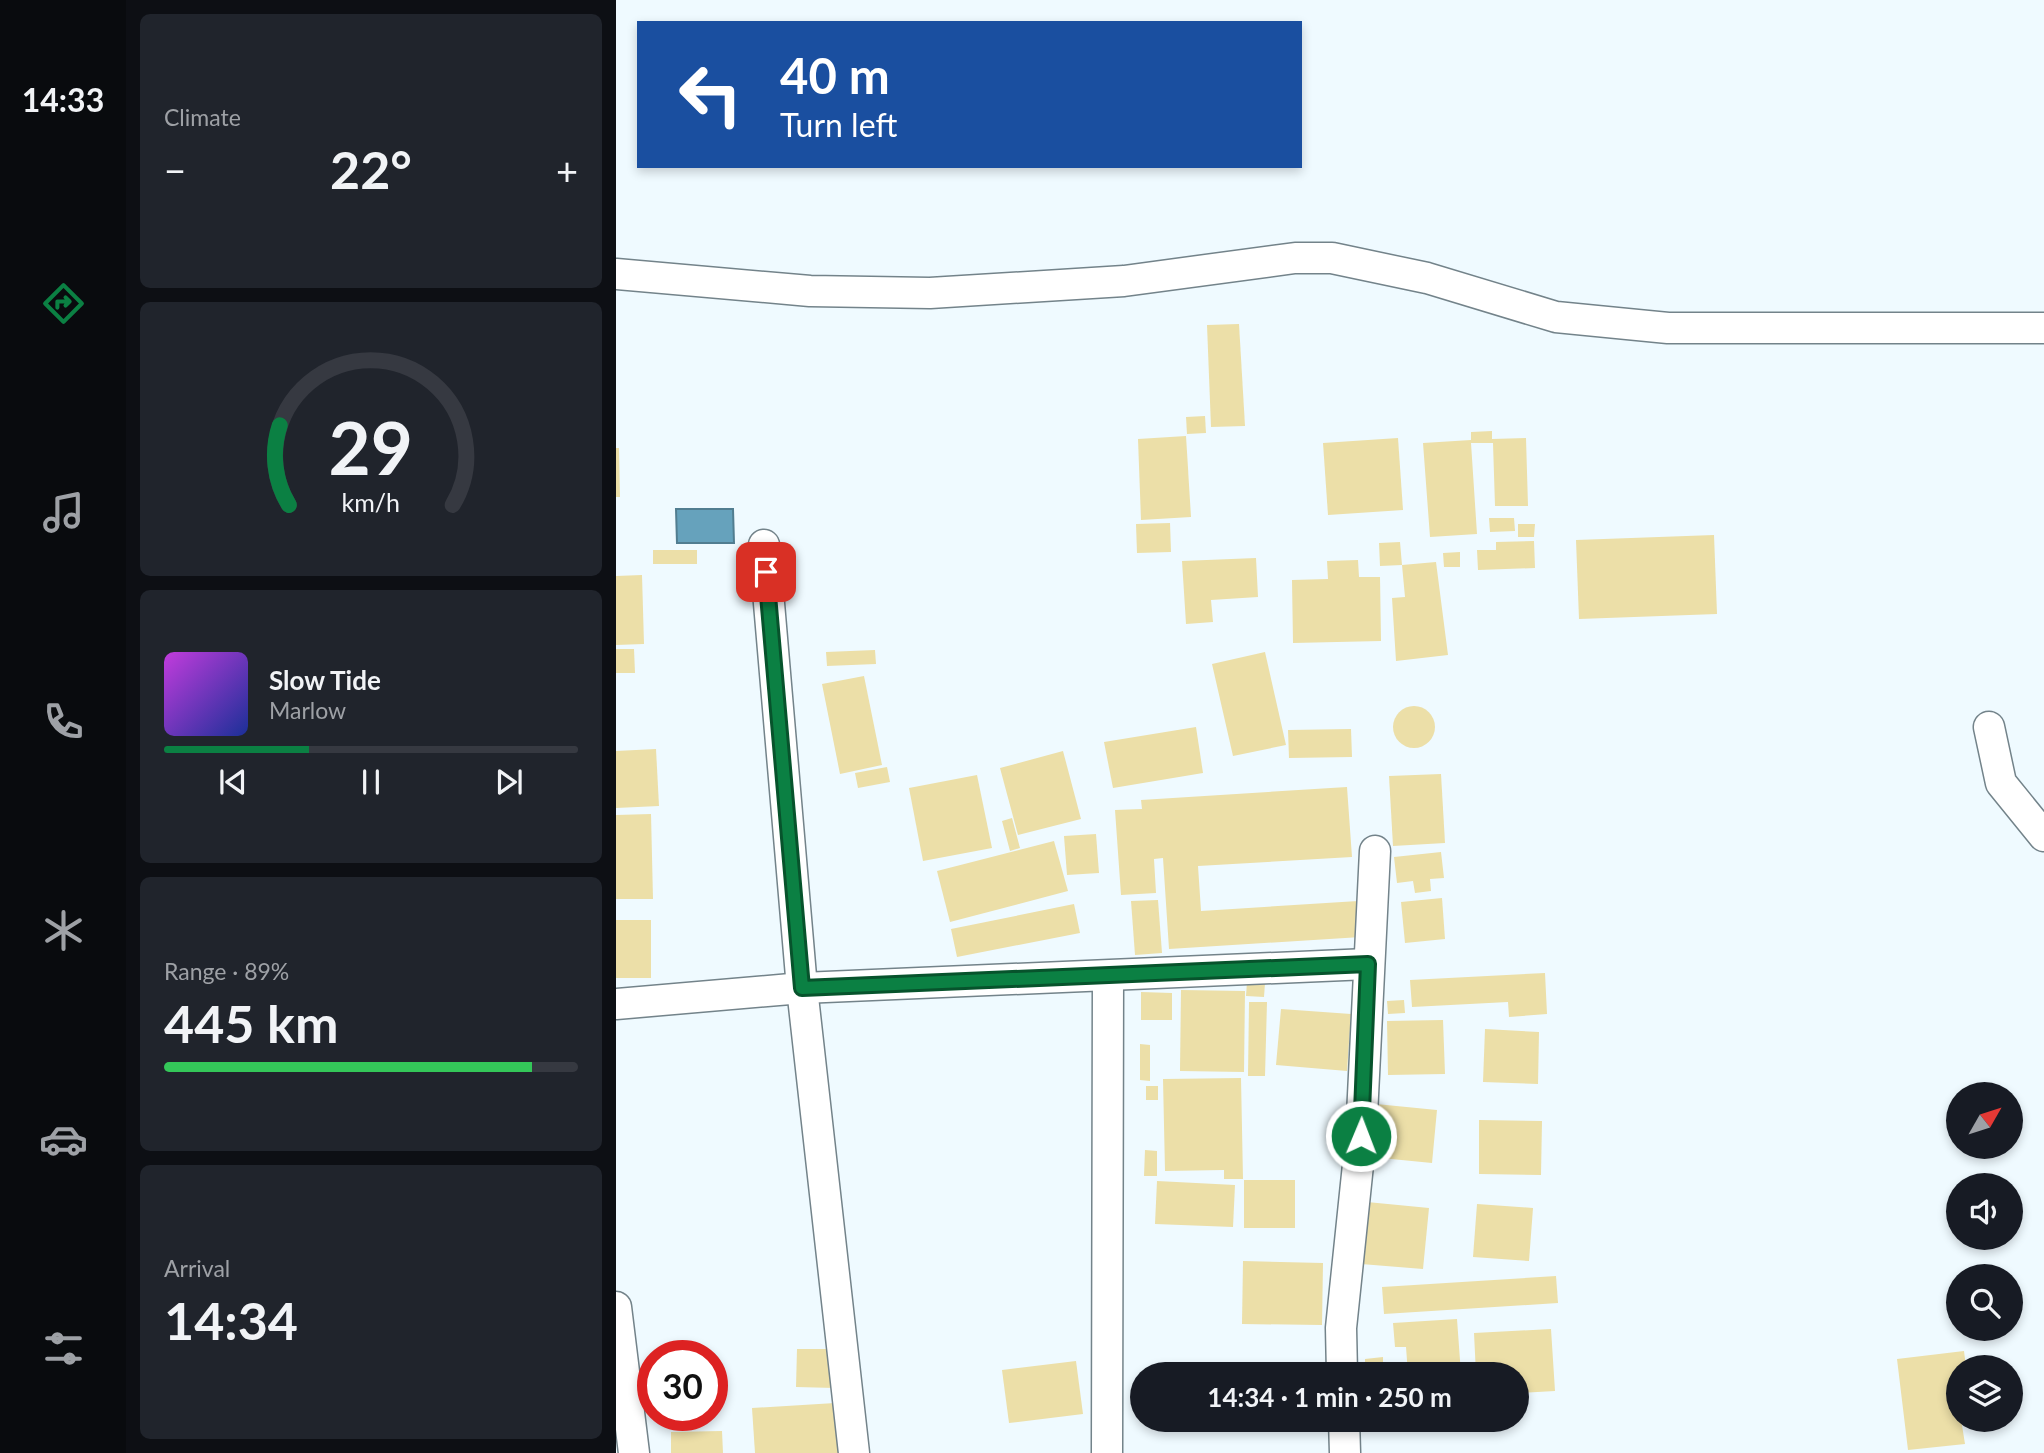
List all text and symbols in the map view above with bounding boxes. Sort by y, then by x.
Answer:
text: 40 m [780,46,890,104]
icon: left [665,49,756,140]
text: 14:33 [22,80,104,119]
text: Climate [164,103,241,131]
text: Turn left [780,105,897,144]
text: 22° [330,138,412,200]
text: − [164,147,186,193]
text: + [556,147,578,193]
icon: directions [39,279,88,328]
text: 29 [329,403,413,491]
text: km/h [342,486,400,516]
icon: music [39,488,88,537]
pin [736,542,796,602]
icon: arrive [747,553,785,591]
text: Slow Tide [269,664,381,696]
text: Marlow [269,696,346,724]
icon: phone [39,697,88,746]
icon: previous [214,763,252,801]
icon: pause [352,763,390,801]
icon: next [490,763,528,801]
icon: climate [39,906,88,955]
text: Range · 89% [164,957,289,985]
text: 445 km [164,992,338,1054]
north arrow [1946,1082,2023,1158]
map controls [1946,1082,2023,1432]
position arrow [1324,1099,1398,1173]
icon: car [39,1115,88,1164]
button: sound [1946,1173,2023,1250]
text: Arrival [164,1254,230,1282]
button: search [1946,1264,2023,1341]
text: 14:34 [164,1289,298,1351]
icon: filters [39,1324,88,1373]
speed limit sign: 30 [637,1340,728,1431]
button: layers [1946,1355,2023,1432]
text: 14:34 · 1 min · 250 m [1207,1381,1452,1413]

